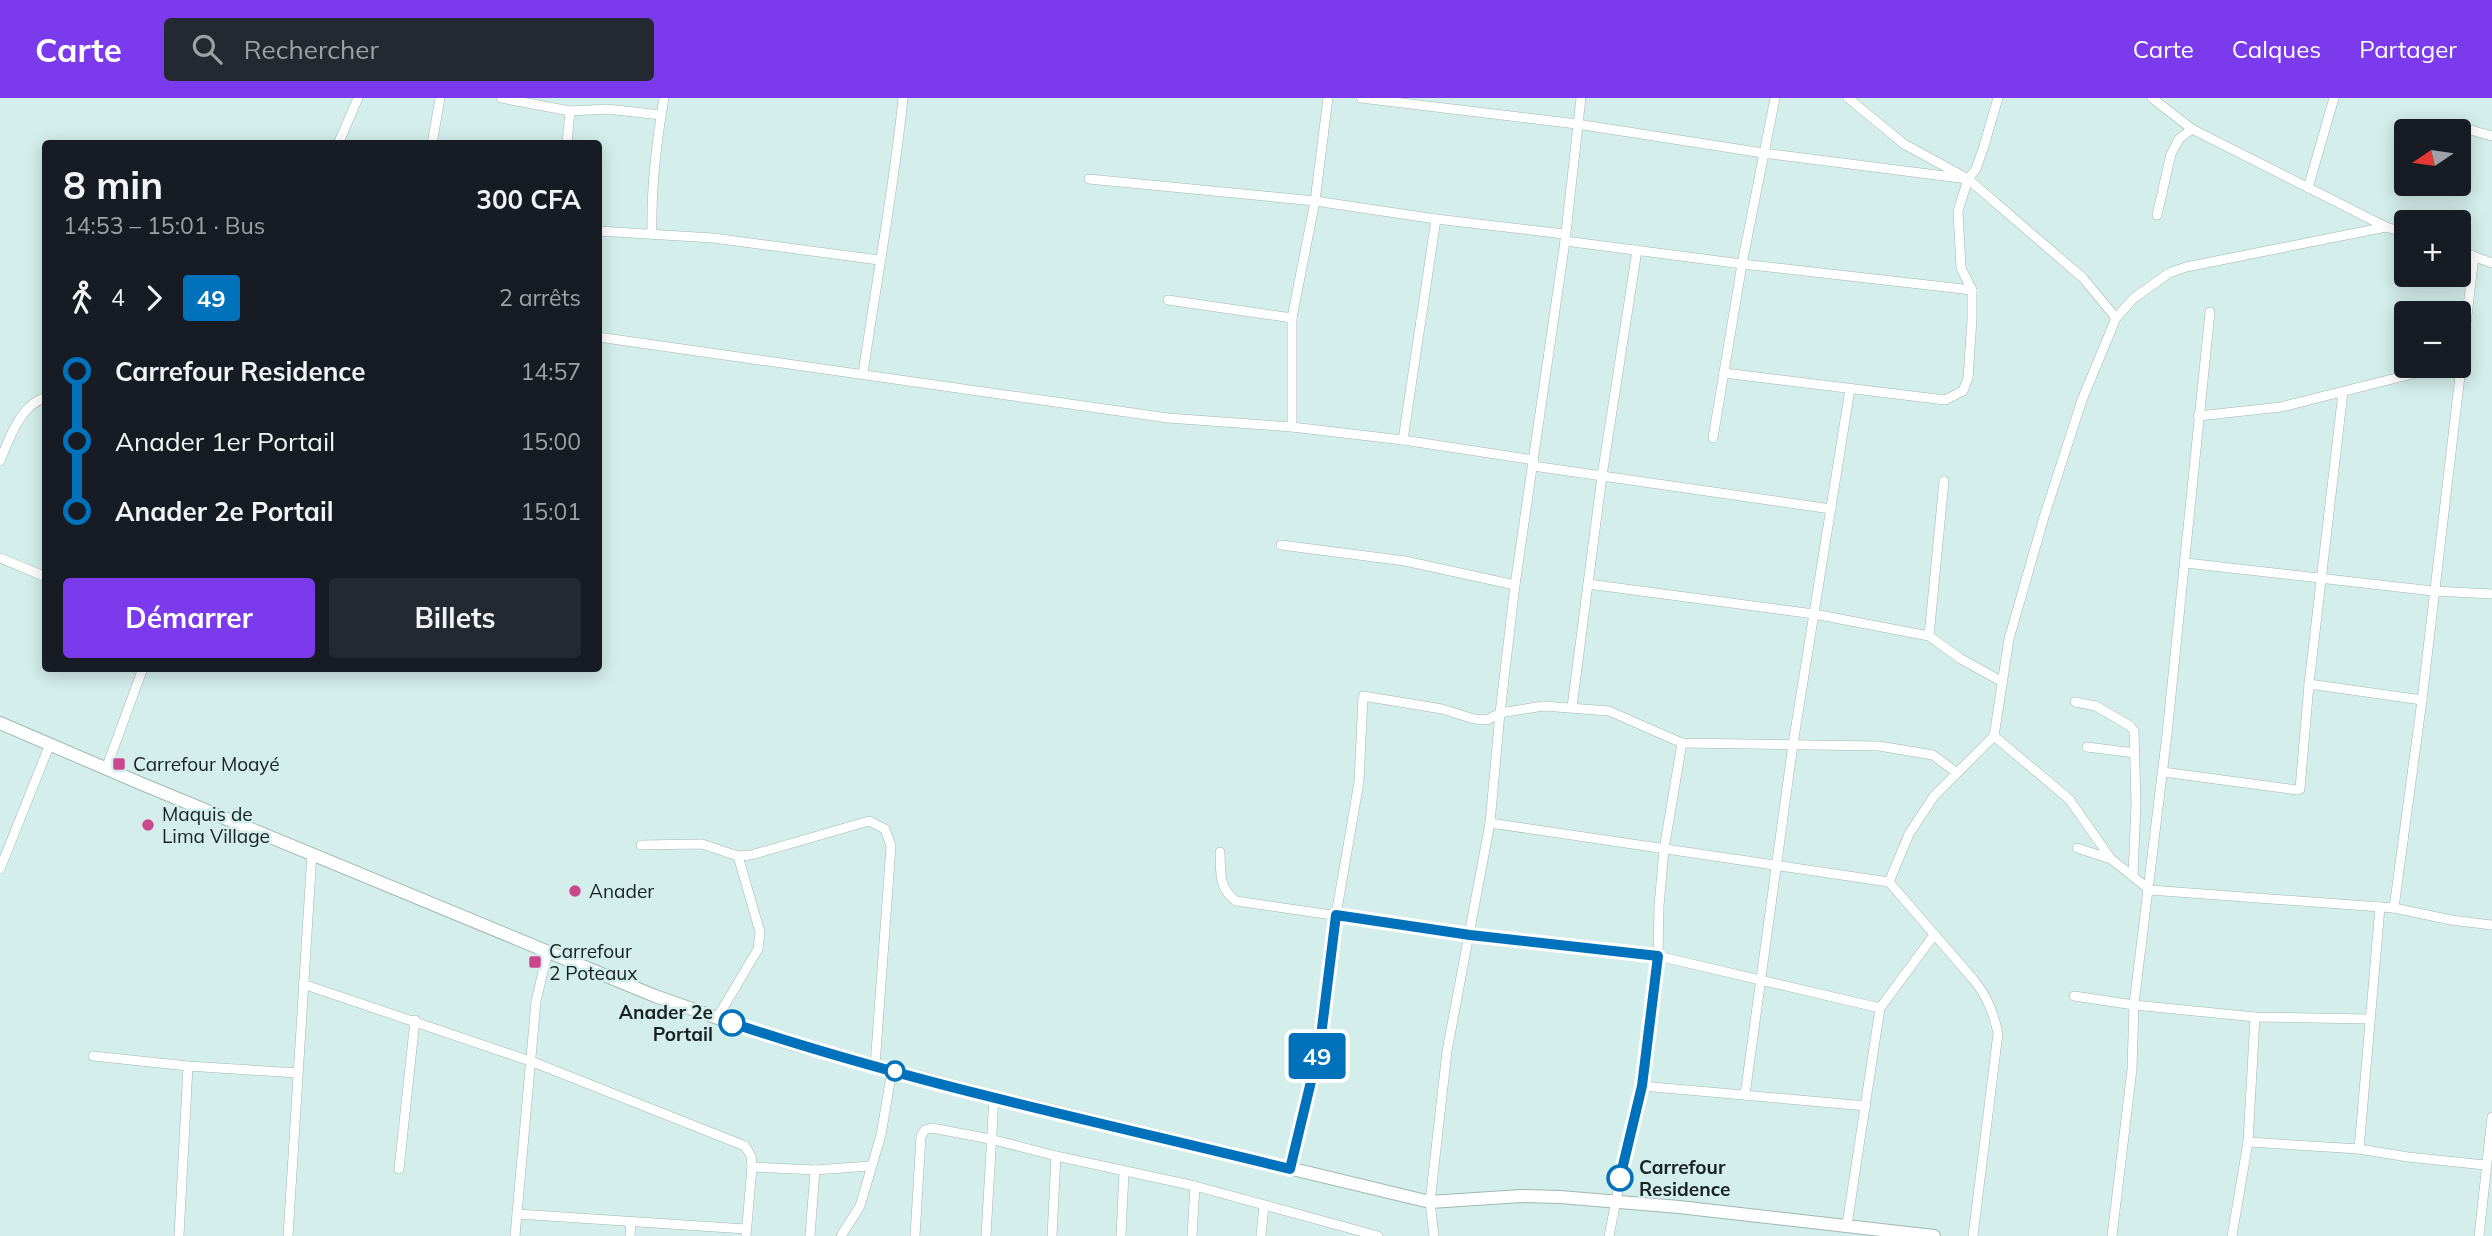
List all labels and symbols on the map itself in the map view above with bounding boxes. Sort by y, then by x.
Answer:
north arrow [2394,119,2471,196]
place label: Carrefour Moayé [133,752,280,776]
marker: Carrefour Moayé [111,756,127,772]
place label: Maquis de Lima Village [162,802,270,848]
marker: Maquis de Lima Village [140,817,156,833]
place label: Anader [589,879,654,903]
marker: Anader [567,883,583,899]
place label: Carrefour 2 Poteaux [549,939,637,985]
marker: Carrefour 2 Poteaux [527,954,543,970]
place label: Anader 2e Portail [619,1000,713,1046]
marker: Anader 2e Portail [719,1010,745,1036]
line badge: 49 [1286,1033,1348,1079]
unlabelled marker [885,1061,905,1081]
place label: Carrefour Residence [1639,1155,1730,1201]
marker: Carrefour Residence [1607,1165,1633,1191]

